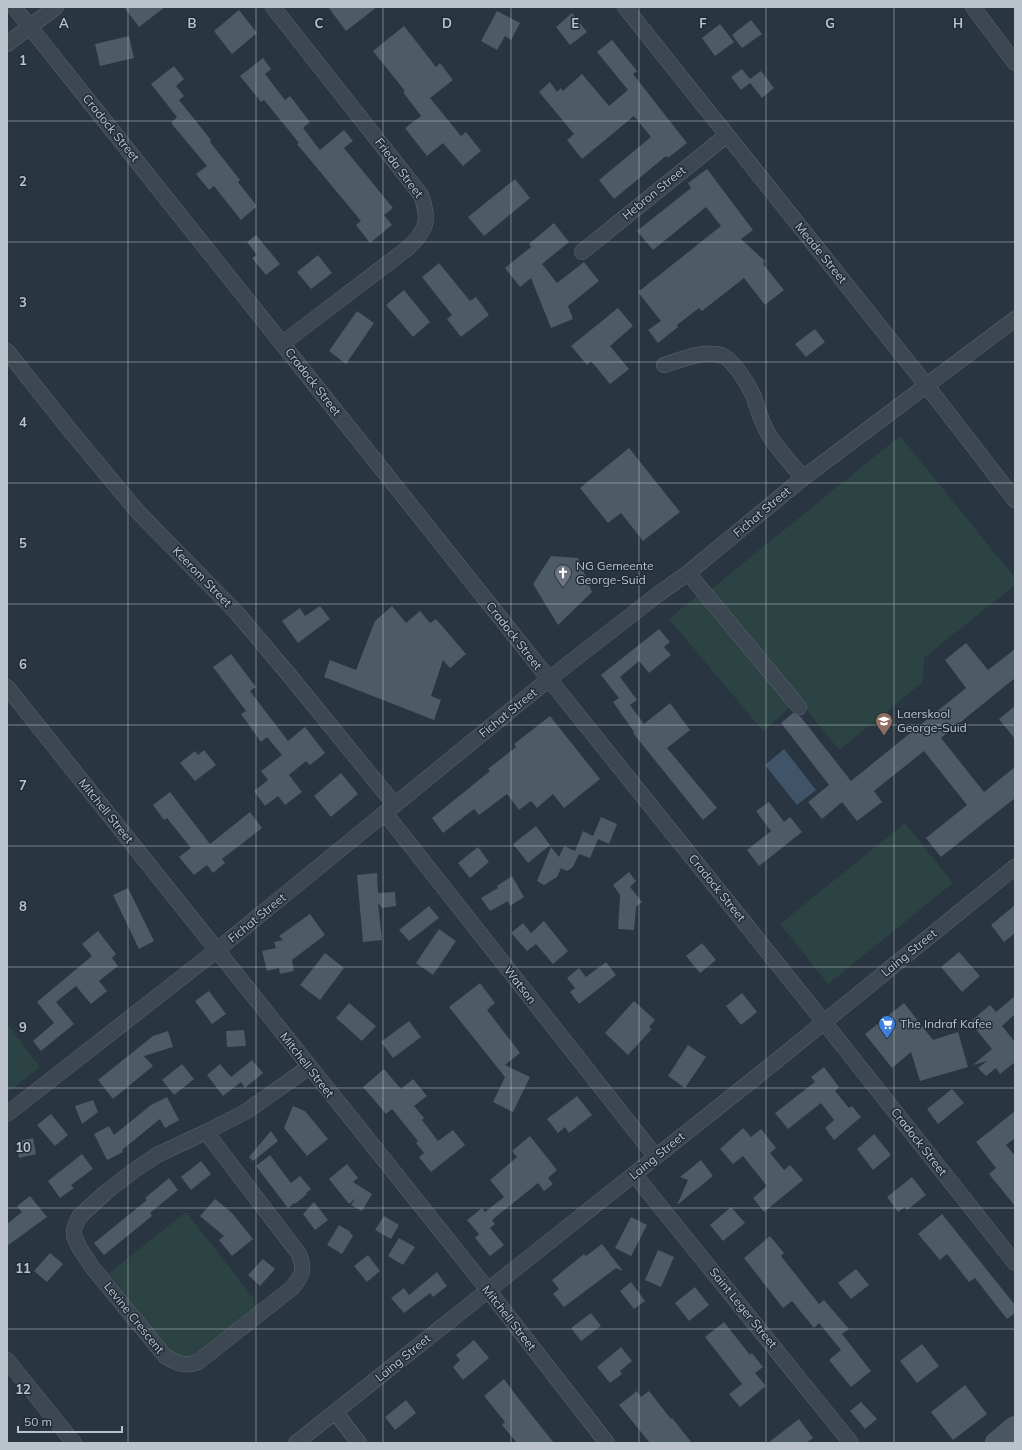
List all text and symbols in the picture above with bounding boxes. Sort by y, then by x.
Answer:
text: A [59,15,69,31]
text: B [188,15,197,31]
text: C [315,15,324,31]
text: D [442,15,452,31]
text: E [571,15,579,31]
text: F [699,15,707,31]
text: G [825,15,835,31]
text: H [953,15,963,31]
text: 1 [19,52,27,68]
street label: Cradock Street [80,91,143,164]
street label: Frieda Street [372,135,427,201]
street label: Hebron Street [619,162,688,223]
text: 2 [19,173,27,189]
street label: Meade Street [792,219,851,286]
text: 3 [19,294,27,310]
street label: Cradock Street [282,345,345,419]
text: 4 [19,414,27,430]
street label: Fichat Street [730,483,793,540]
text: 5 [19,535,27,551]
street label: Keerom Street [170,543,235,610]
place label: NG Gemeente George-Suid [576,558,653,587]
church icon: NG Gemeente George-Suid [553,563,573,588]
street label: Cradock Street [483,599,546,673]
text: 6 [19,656,27,672]
street label: Fichat Street [476,685,540,741]
place label: Laerskool George-Suid [897,706,967,735]
school or university icon: Laerskool George-Suid [874,711,894,736]
street label: Mitchell Street [76,775,137,846]
text: 7 [19,777,27,793]
street label: Cradock Street [686,851,749,924]
street label: Fichat Street [225,890,289,946]
text: 8 [19,898,27,914]
street label: Laing Street [878,926,940,980]
street label: Watson [501,963,540,1007]
supermarket icon: The Indraf Kafee [877,1014,897,1039]
place label: The Indraf Kafee [900,1016,992,1031]
text: 9 [19,1019,27,1035]
street label: Mitchell Street [277,1029,338,1100]
street label: Cradock Street [888,1105,951,1179]
street label: Laing Street [626,1129,688,1183]
text: 10 [15,1139,31,1155]
text: 11 [15,1260,31,1276]
street label: Saint Leger Street [706,1264,780,1351]
street label: Levine Crescent [101,1279,168,1356]
street label: Mitchell Street [479,1282,540,1353]
street label: Laing Street [372,1331,434,1385]
text: 12 [15,1381,31,1397]
scale bar [18,1408,122,1434]
text: 50 m [24,1414,52,1429]

